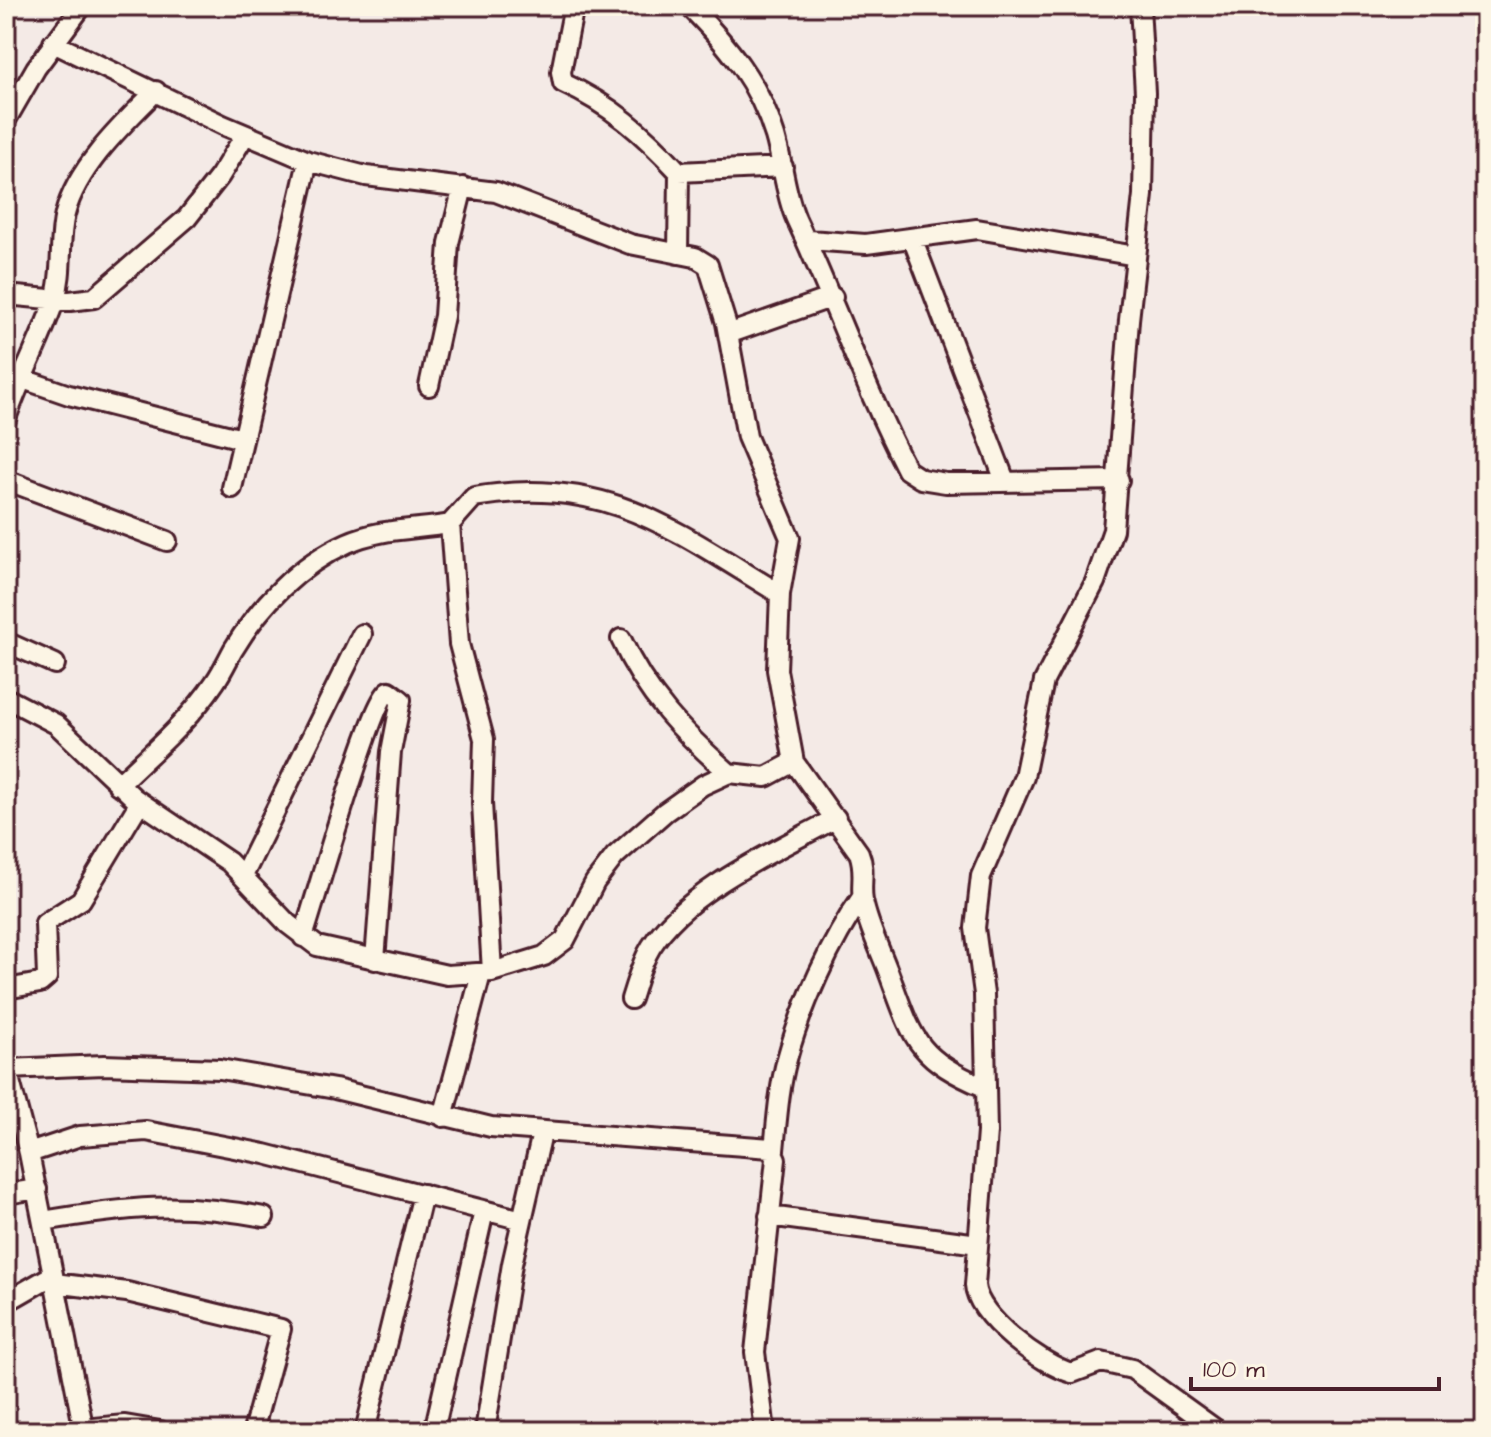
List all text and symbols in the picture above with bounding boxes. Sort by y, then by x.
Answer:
scale bar [1191,1341,1439,1391]
text: 100 m [1203,1353,1265,1387]

